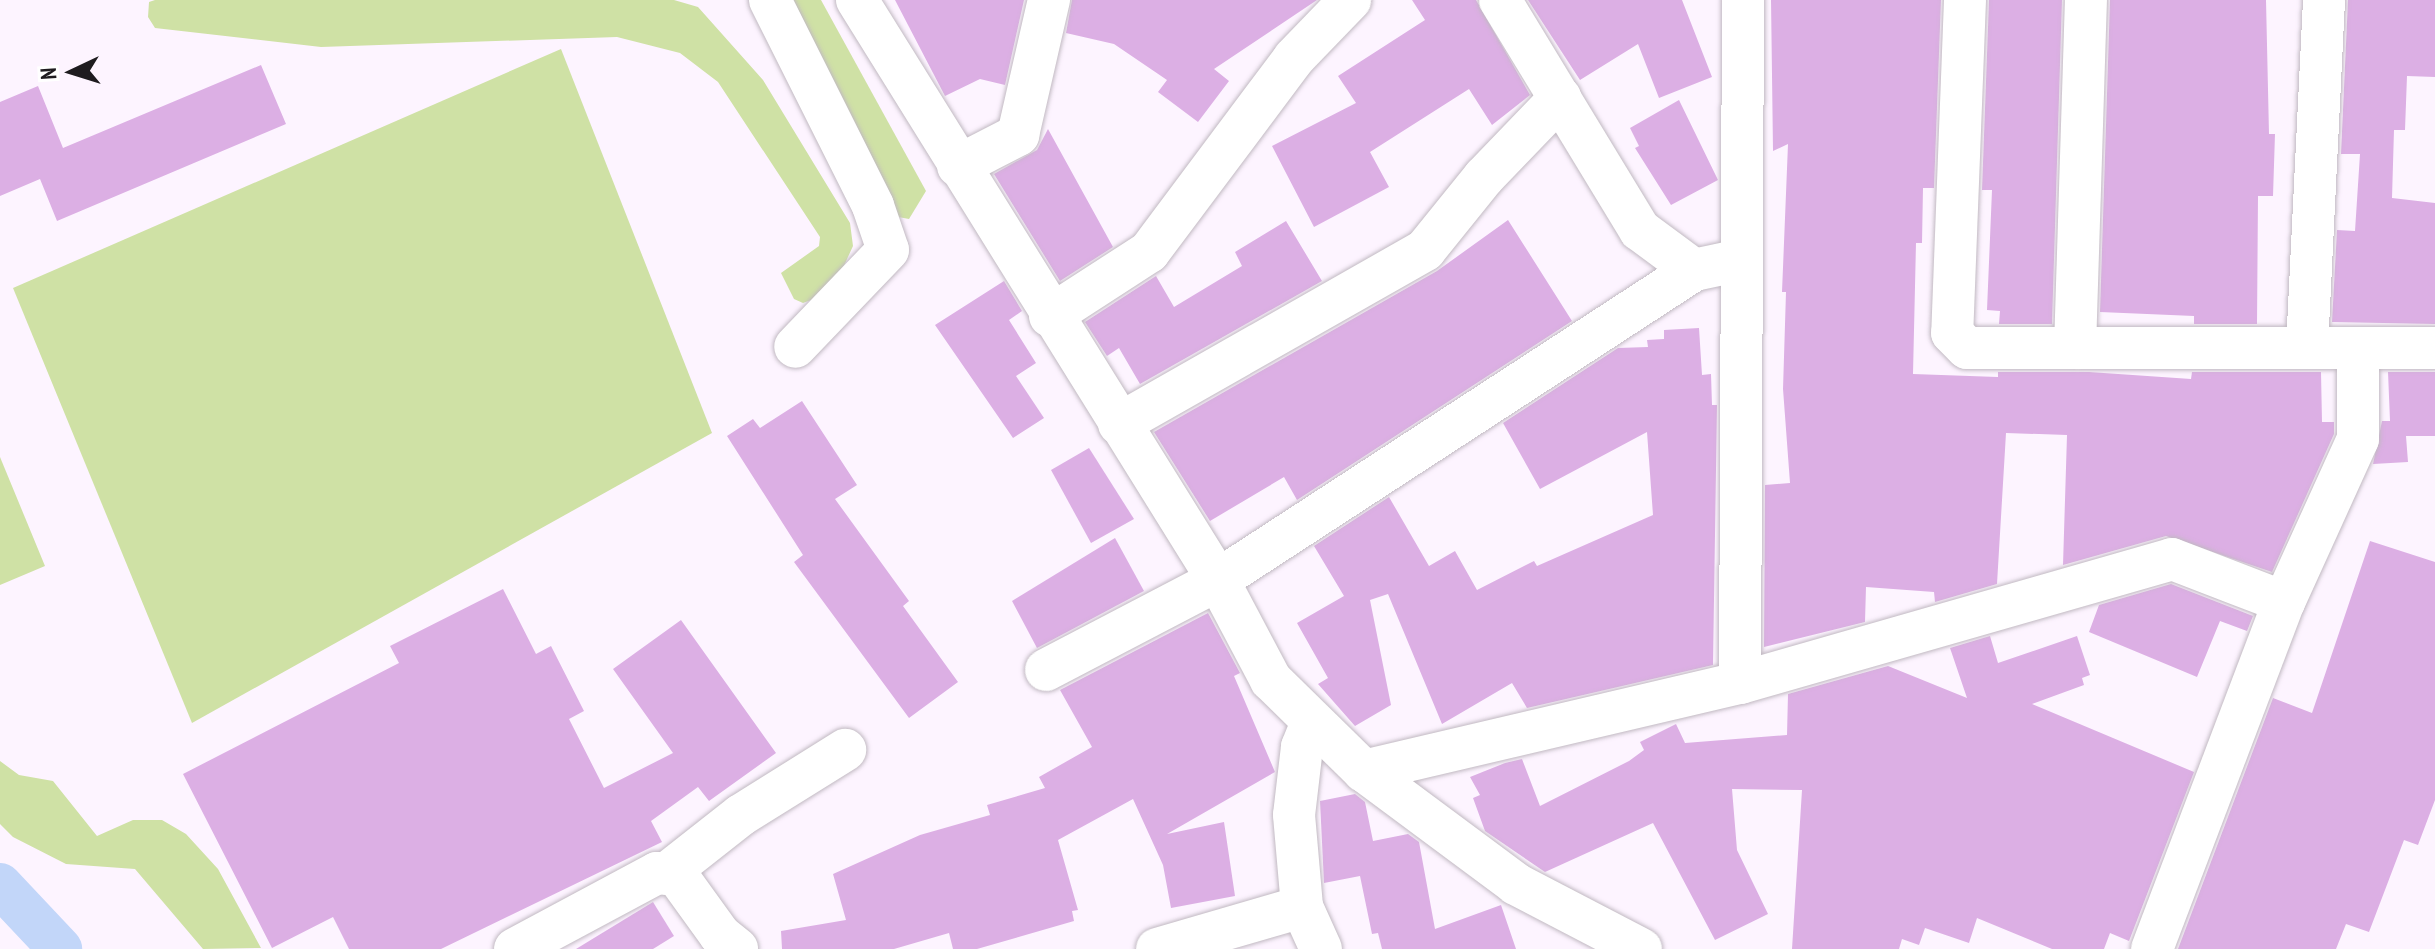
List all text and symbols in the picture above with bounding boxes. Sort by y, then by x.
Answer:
north arrow [32,32,112,112]
text: N [34,67,62,81]

